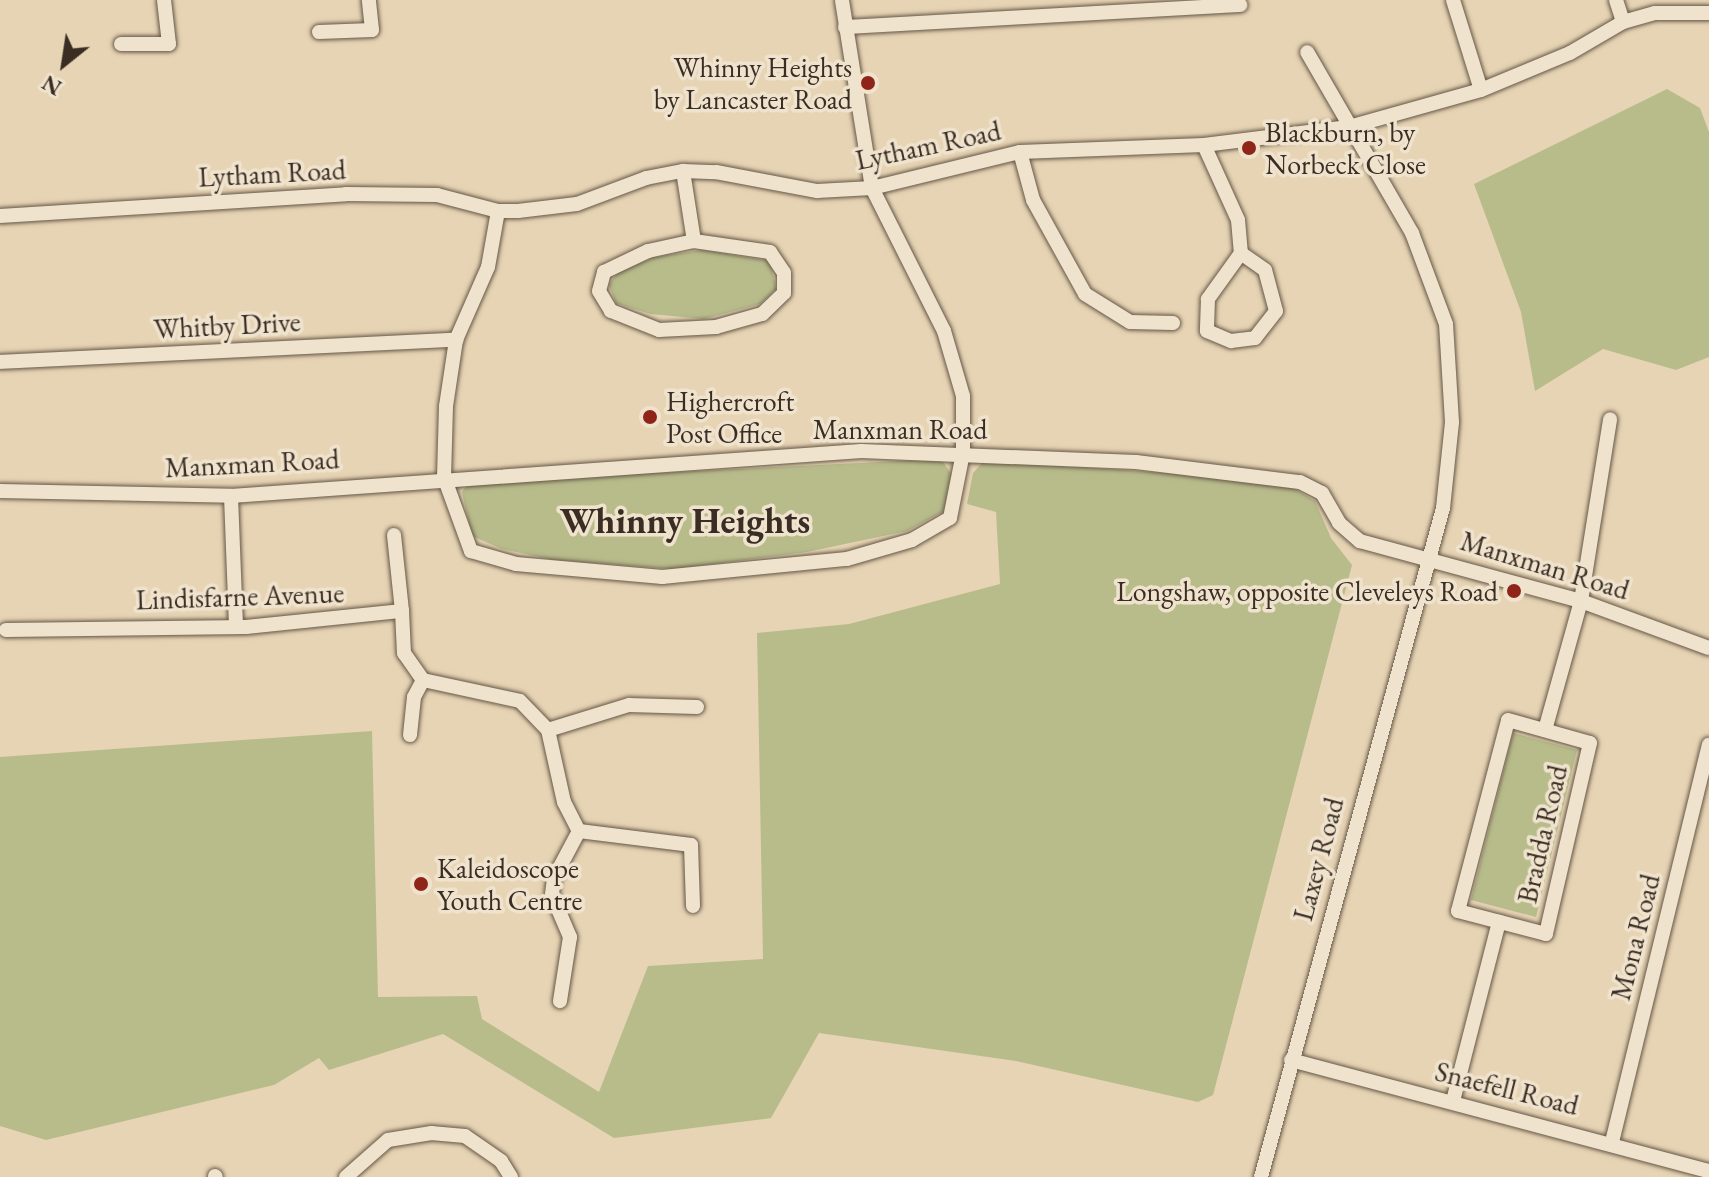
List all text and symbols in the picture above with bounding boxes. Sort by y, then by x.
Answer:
north arrow [24,24,104,104]
place label: Whinny Heights by Lancaster Road [654,50,852,116]
text: N [37,68,67,102]
marker: Whinny Heights by Lancaster Road [859,74,877,92]
street label: Lytham Road [852,113,1004,177]
place label: Blackburn, by Norbeck Close [1265,115,1426,181]
marker: Blackburn, by Norbeck Close [1240,139,1258,157]
street label: Lytham Road [197,152,347,194]
street label: Whitby Drive [153,304,301,346]
place label: Highercroft Post Office [666,384,794,450]
marker: Highercroft Post Office [641,408,659,426]
street label: Manxman Road [813,412,987,446]
street label: Manxman Road [164,442,340,484]
district label: Whinny Heights [560,499,810,543]
street label: Manxman Road [1457,523,1633,607]
place label: Longshaw, opposite Cleveleys Road [1116,574,1498,608]
street label: Lindisfarne Avenue [135,576,345,616]
marker: Longshaw, opposite Cleveleys Road [1505,582,1523,600]
street label: Bradda Road [1510,762,1574,906]
street label: Laxey Road [1285,794,1351,924]
place label: Kaleidoscope Youth Centre [437,851,582,917]
street label: Mona Road [1603,871,1667,1003]
marker: Kaleidoscope Youth Centre [412,875,430,893]
street label: Snaefell Road [1432,1054,1582,1122]

